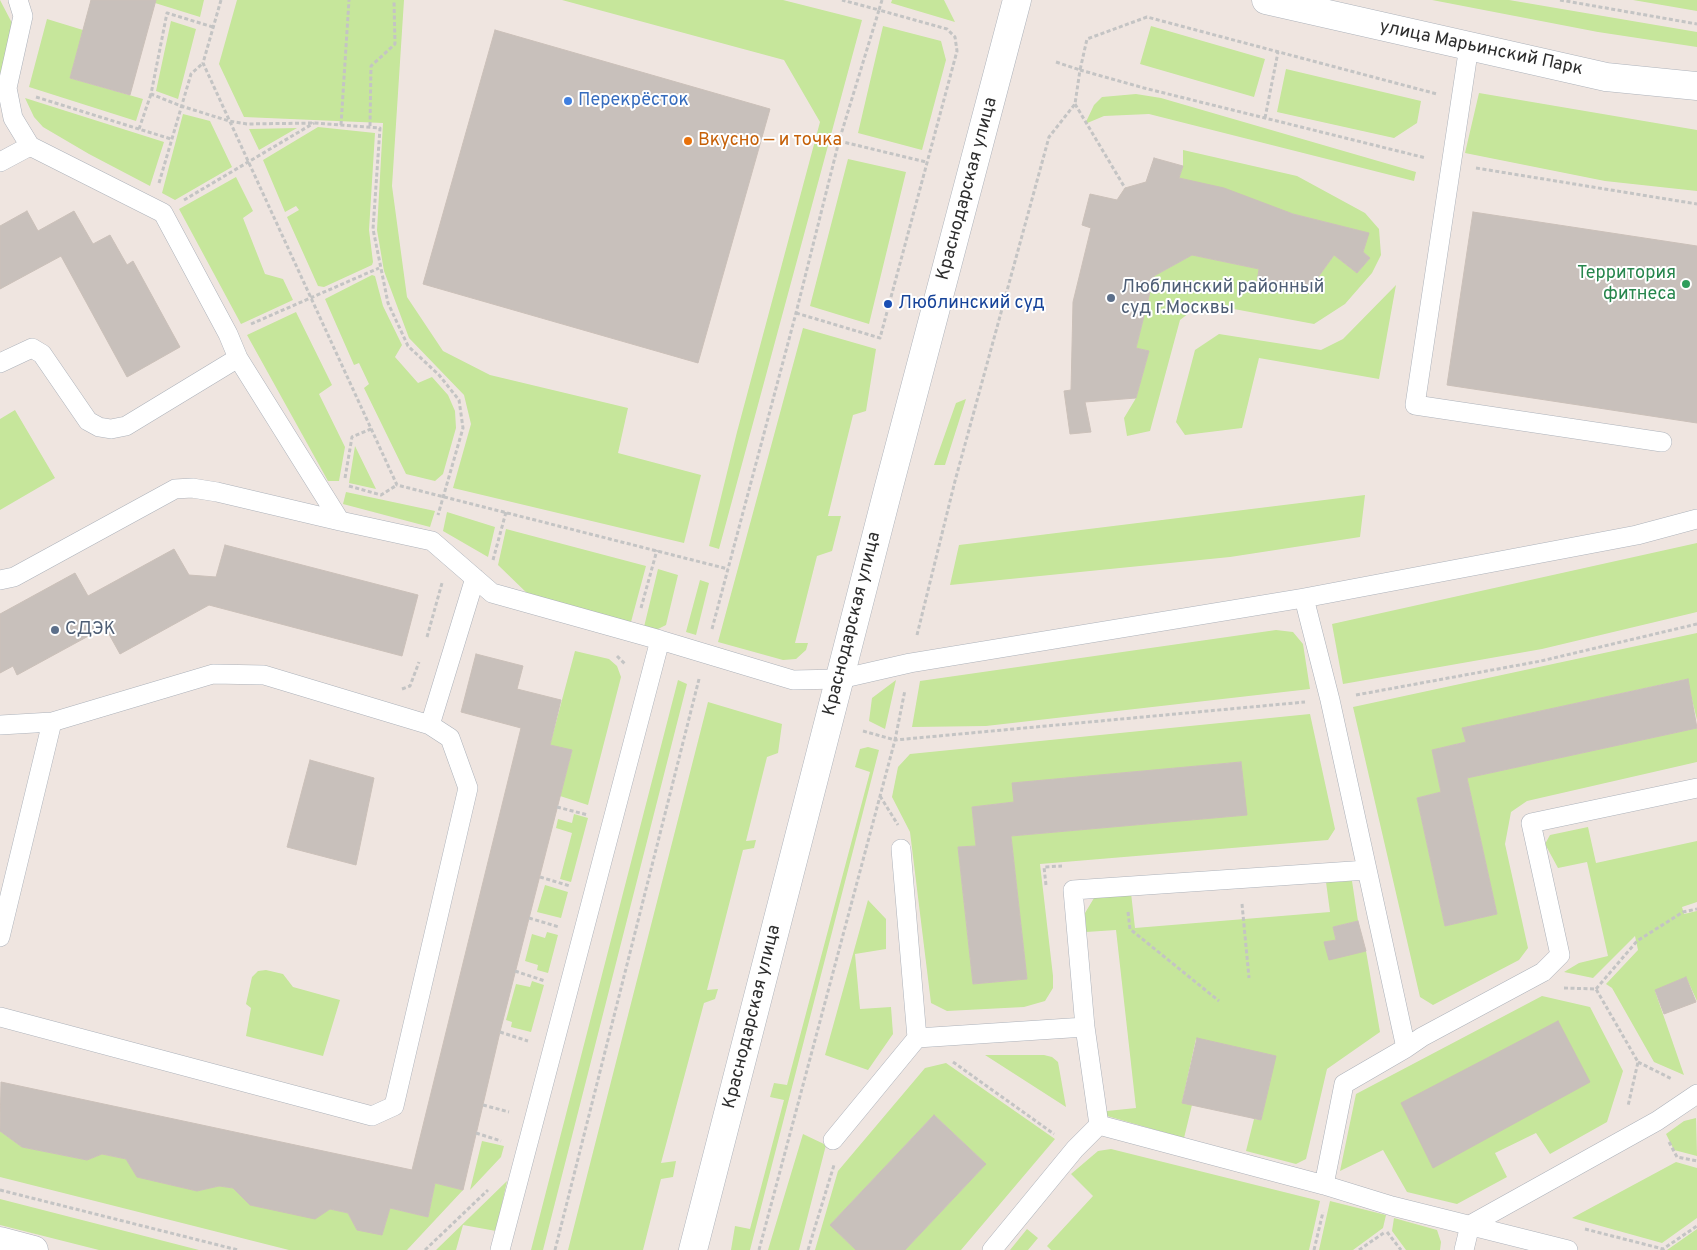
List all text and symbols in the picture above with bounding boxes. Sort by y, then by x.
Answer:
street label: улица Марьинский Парк [1377,17,1585,81]
place label: Перекрёсток [578,90,689,112]
marker: Перекрёсток [562,95,574,107]
street label: Краснодарская улица [933,95,1003,283]
place label: Вкусно — и точка [698,130,842,152]
marker: Вкусно — и точка [682,135,694,147]
place label: Территория фитнеса [1577,263,1676,306]
place label: Люблинский районный суд г.Москвы [1121,277,1324,320]
marker: Территория фитнеса [1680,278,1692,290]
marker: Люблинский районный суд г.Москвы [1105,292,1117,304]
place label: Люблинский суд [898,293,1045,315]
marker: Люблинский суд [882,298,894,310]
street label: Краснодарская улица [820,530,886,718]
place label: СДЭК [65,619,116,641]
marker: СДЭК [49,624,61,636]
street label: Краснодарская улица [720,923,786,1111]

